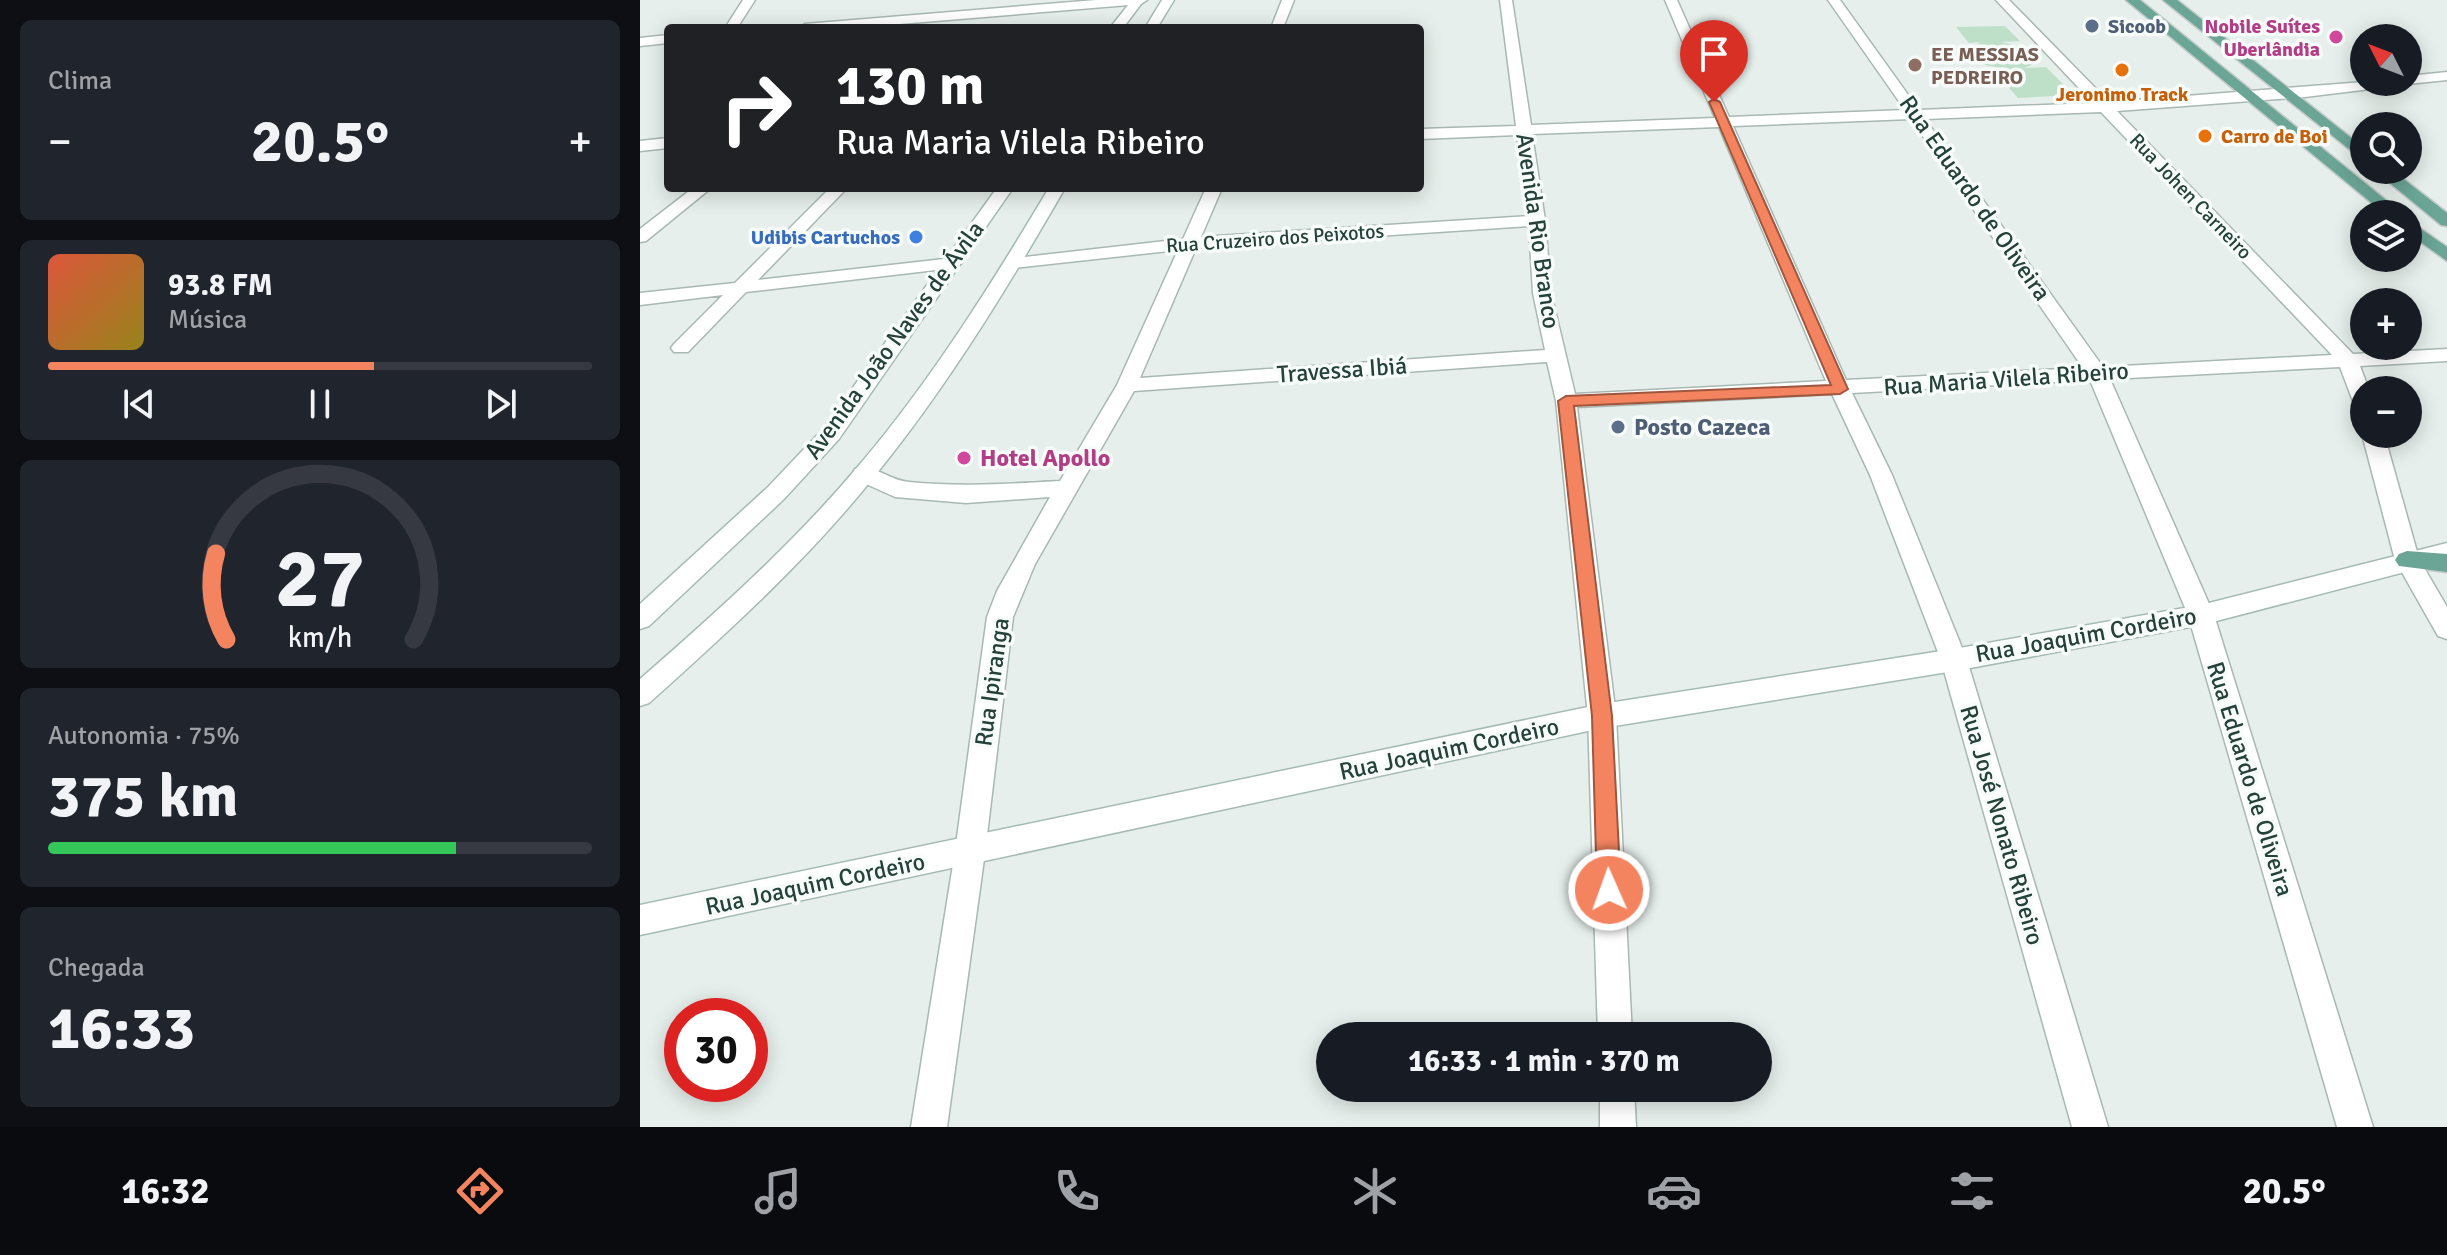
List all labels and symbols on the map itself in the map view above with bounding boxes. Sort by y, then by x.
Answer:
place label: Sicoob [2108,14,2166,39]
place label: Nobile Suítes Uberlândia [2205,14,2320,62]
marker: Sicoob [2083,17,2101,35]
pin [1680,20,1748,102]
north arrow [2350,24,2422,96]
marker: Nobile Suítes Uberlândia [2327,28,2345,46]
place label: EE MESSIAS PEDREIRO [1931,42,2039,90]
marker: EE MESSIAS PEDREIRO [1906,56,1924,74]
marker: Jeronimo Track [2113,61,2131,79]
place label: Jeronimo Track [2056,82,2189,107]
street label: Rua Eduardo de Oliveira [1893,90,2057,306]
place label: Carro de Boi [2221,124,2328,149]
marker: Carro de Boi [2196,127,2214,145]
street label: Rua Johen Carneiro [2124,128,2257,265]
street label: Avenida Rio Branco [1509,131,1567,331]
street label: Avenida João Naves de Ávila [798,215,990,465]
street label: Rua Cruzeiro dos Peixotos [1165,218,1385,259]
place label: Udibis Cartuchos [751,225,900,250]
marker: Udibis Cartuchos [907,228,925,246]
street label: Travessa Ibiá [1276,350,1408,390]
street label: Rua Maria Vilela Ribeiro [1882,355,2130,403]
place label: Posto Cazeca [1634,412,1770,442]
marker: Posto Cazeca [1609,418,1627,436]
place label: Hotel Apollo [980,443,1110,473]
marker: Hotel Apollo [955,449,973,467]
street label: Rua Joaquim Cordeiro [1973,601,2199,669]
street label: Rua Ipiranga [968,616,1016,748]
street label: Rua Eduardo de Oliveira [2200,658,2300,900]
street label: Rua José Nonato Ribeiro [1953,702,2051,948]
street label: Rua Joaquim Cordeiro [1336,711,1562,787]
street label: Rua Joaquim Cordeiro [702,846,928,922]
position arrow [1567,848,1651,932]
speed limit sign: 30 [664,998,768,1102]

